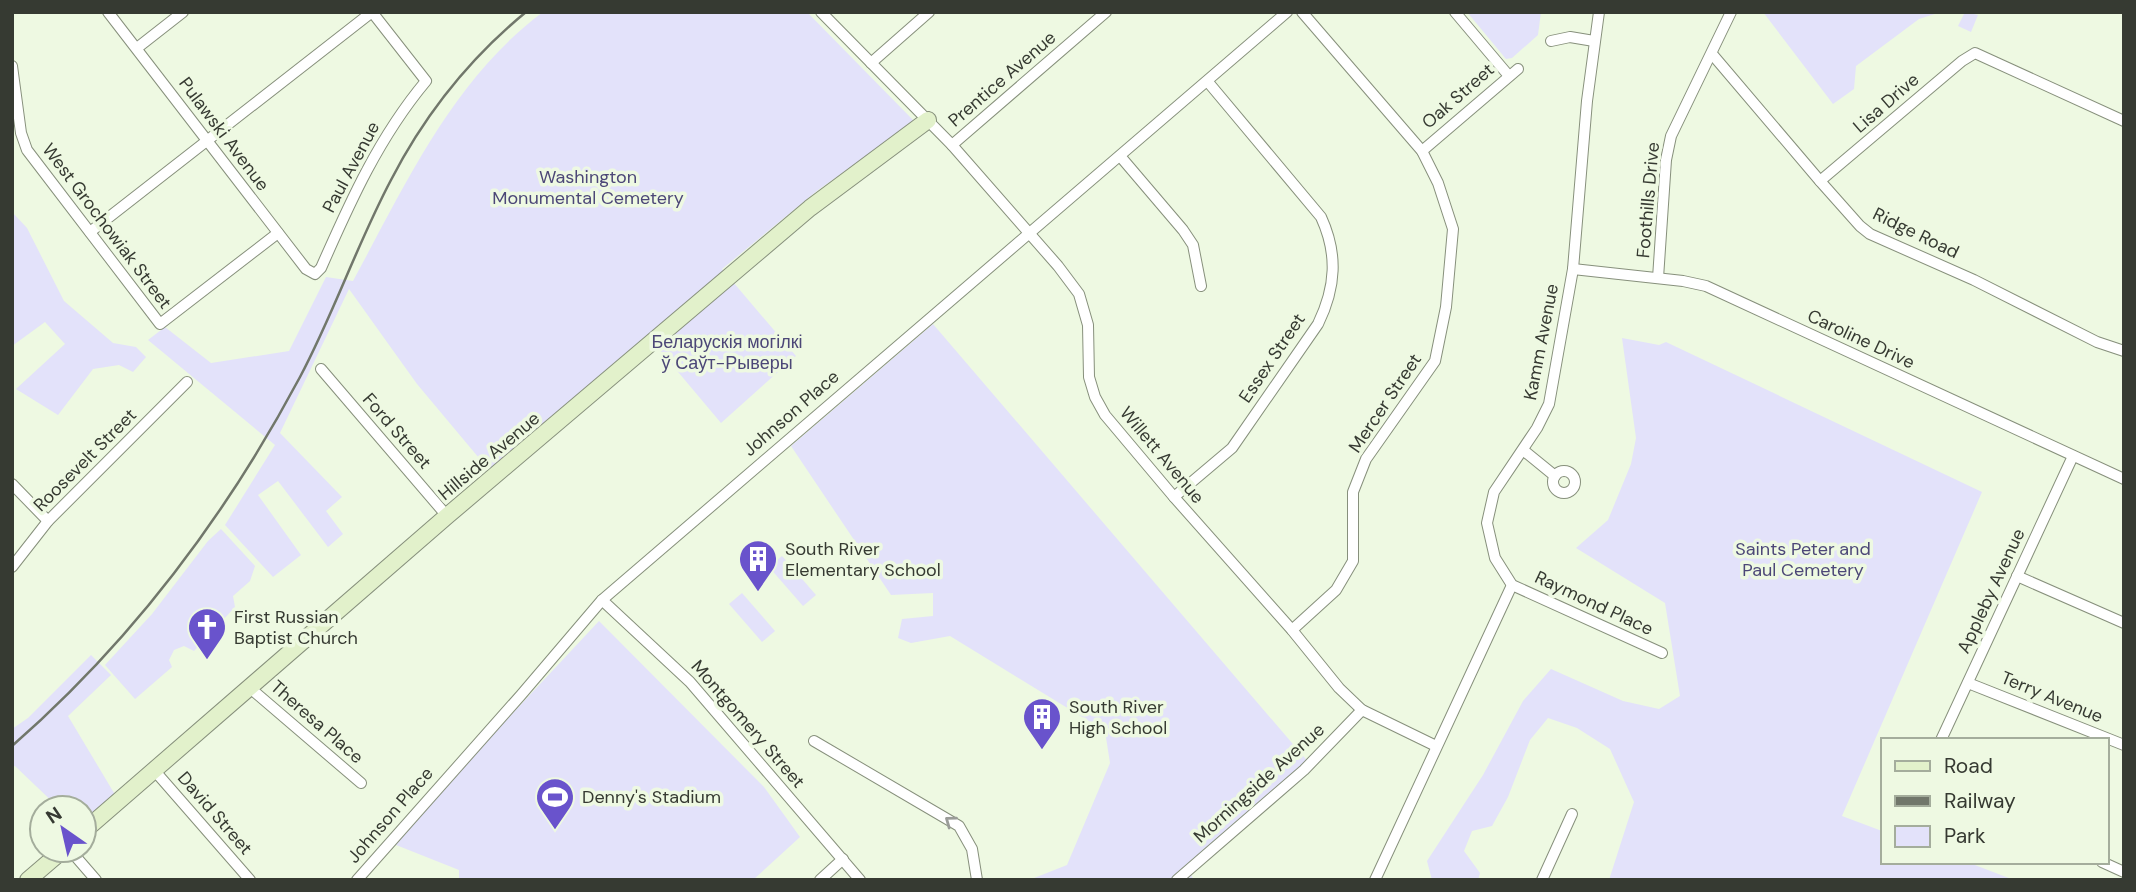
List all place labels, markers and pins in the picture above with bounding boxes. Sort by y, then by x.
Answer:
place label: South River Elementary School [785,537,941,582]
building icon: South River Elementary School [737,538,779,593]
place label: First Russian Baptist Church [234,605,358,650]
church icon: First Russian Baptist Church [186,606,228,661]
place label: South River High School [1069,695,1167,740]
building icon: South River High School [1021,696,1063,751]
sports icon: Denny's Stadium [534,776,576,831]
place label: Denny's Stadium [582,785,721,809]

